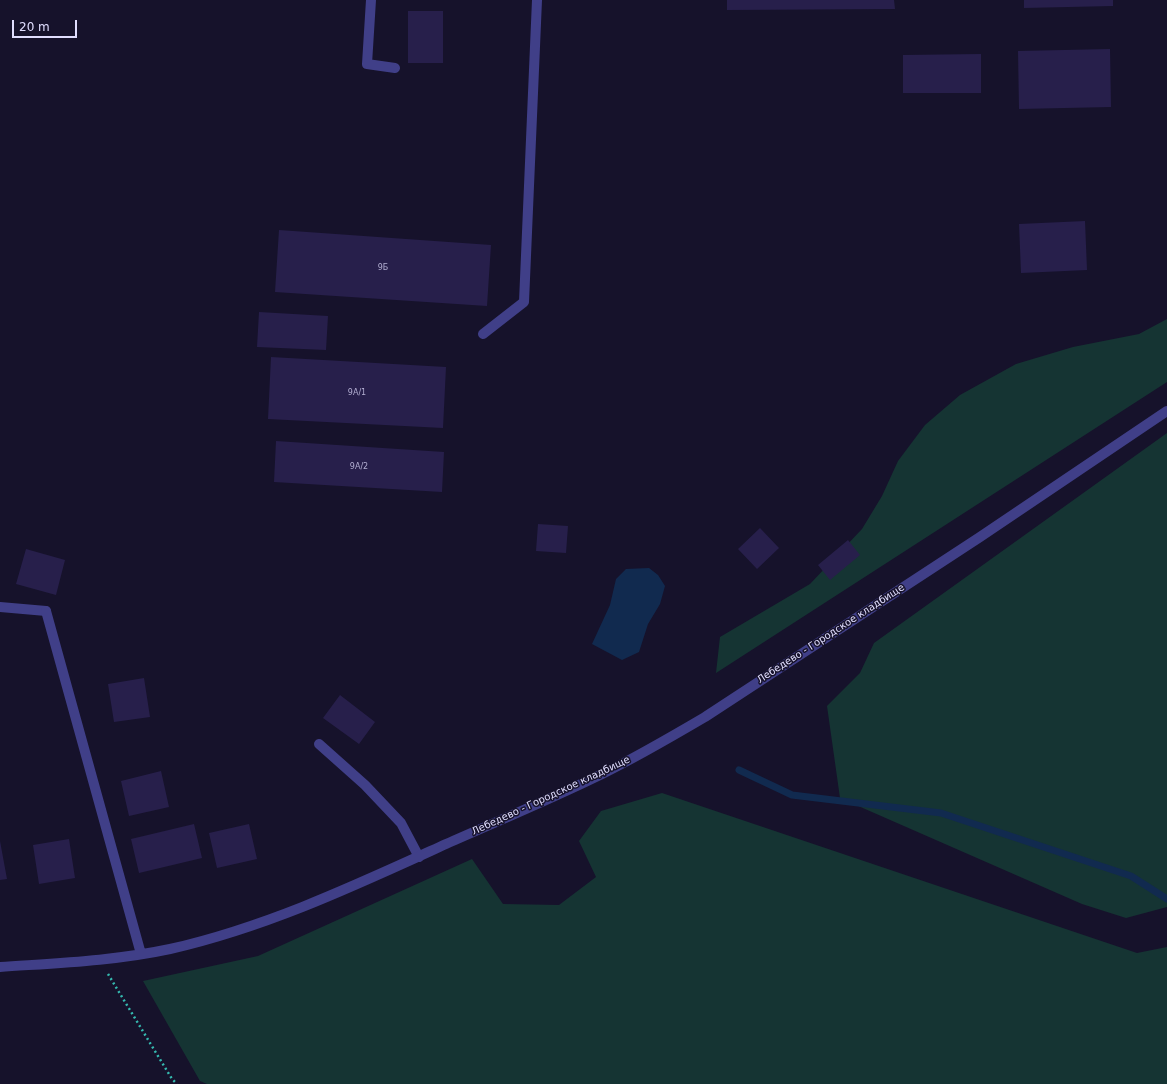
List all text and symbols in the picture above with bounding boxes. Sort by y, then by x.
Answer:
scale bar [14,12,79,38]
text: 20 m [19,20,50,34]
house number: 9Б [378,263,388,273]
house number: 9А/1 [348,388,366,398]
house number: 9А/2 [350,462,368,472]
street label: Лебедево - Городское кладбище [755,582,907,686]
street label: Лебедево - Городское кладбище [470,754,632,838]

